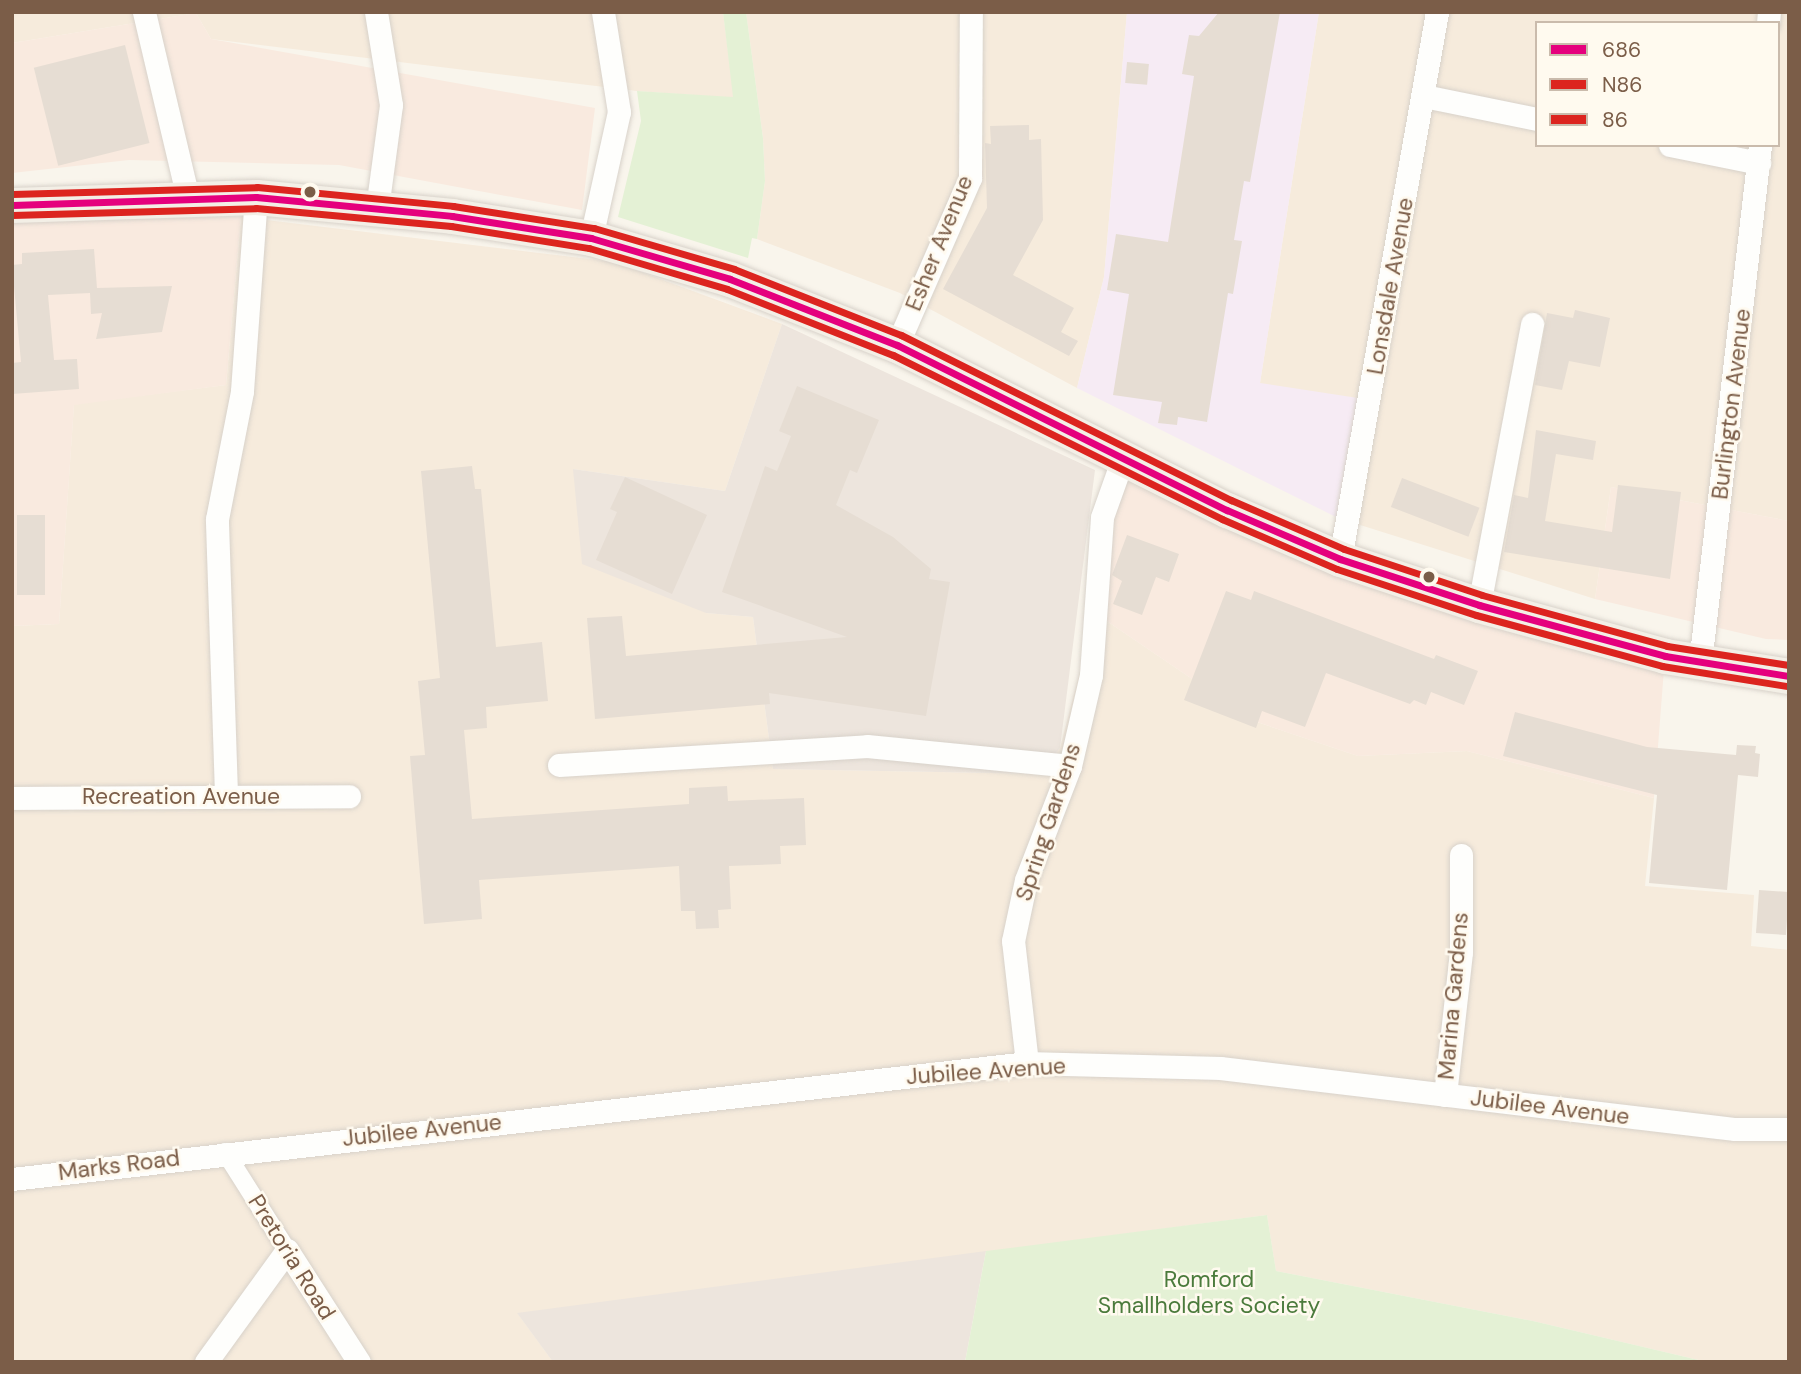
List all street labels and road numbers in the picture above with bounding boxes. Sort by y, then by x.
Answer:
street label: Esher Avenue [899,171,979,315]
street label: Lonsdale Avenue [1361,195,1419,377]
street label: Burlington Avenue [1706,307,1756,501]
street label: Spring Gardens [1010,740,1086,904]
street label: Recreation Avenue [82,782,280,810]
street label: Marina Gardens [1432,911,1474,1081]
street label: Jubilee Avenue [905,1052,1067,1090]
street label: Jubilee Avenue [1469,1084,1631,1130]
street label: Jubilee Avenue [341,1108,503,1152]
street label: Marks Road [57,1144,181,1186]
street label: Pretoria Road [243,1189,341,1325]

